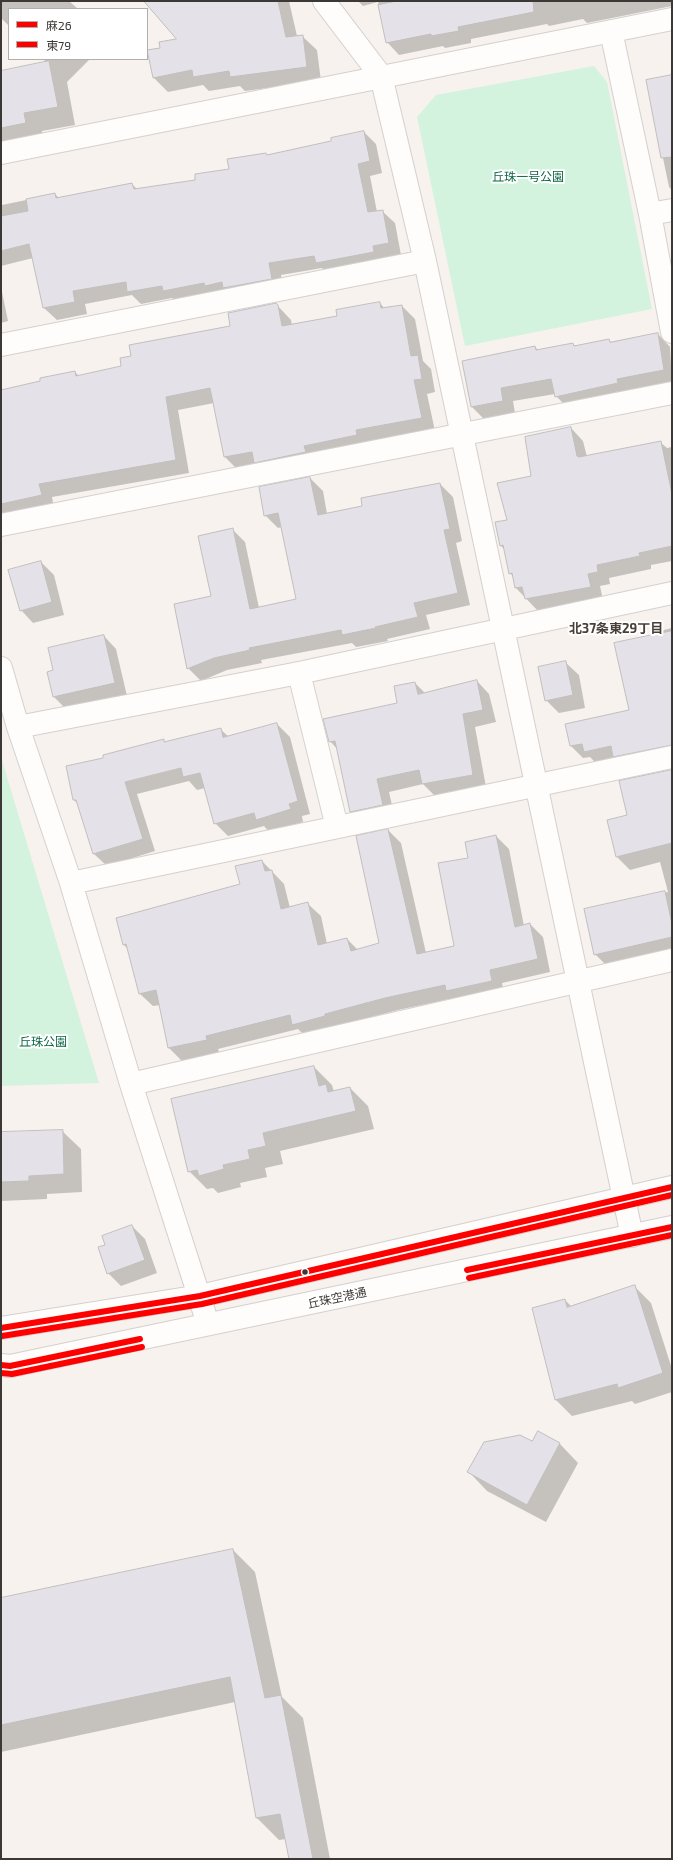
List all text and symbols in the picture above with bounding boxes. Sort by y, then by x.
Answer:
legend [8,8,148,60]
text: 麻26 [46,18,72,32]
text: 東79 [46,38,71,52]
park label: 丘珠一号公園 [492,170,564,184]
district label: 北37条東29丁目 [569,621,663,637]
park label: 丘珠公園 [19,1035,67,1049]
unlabelled marker [300,1267,310,1277]
street label: 丘珠空港通 [306,1285,368,1311]

